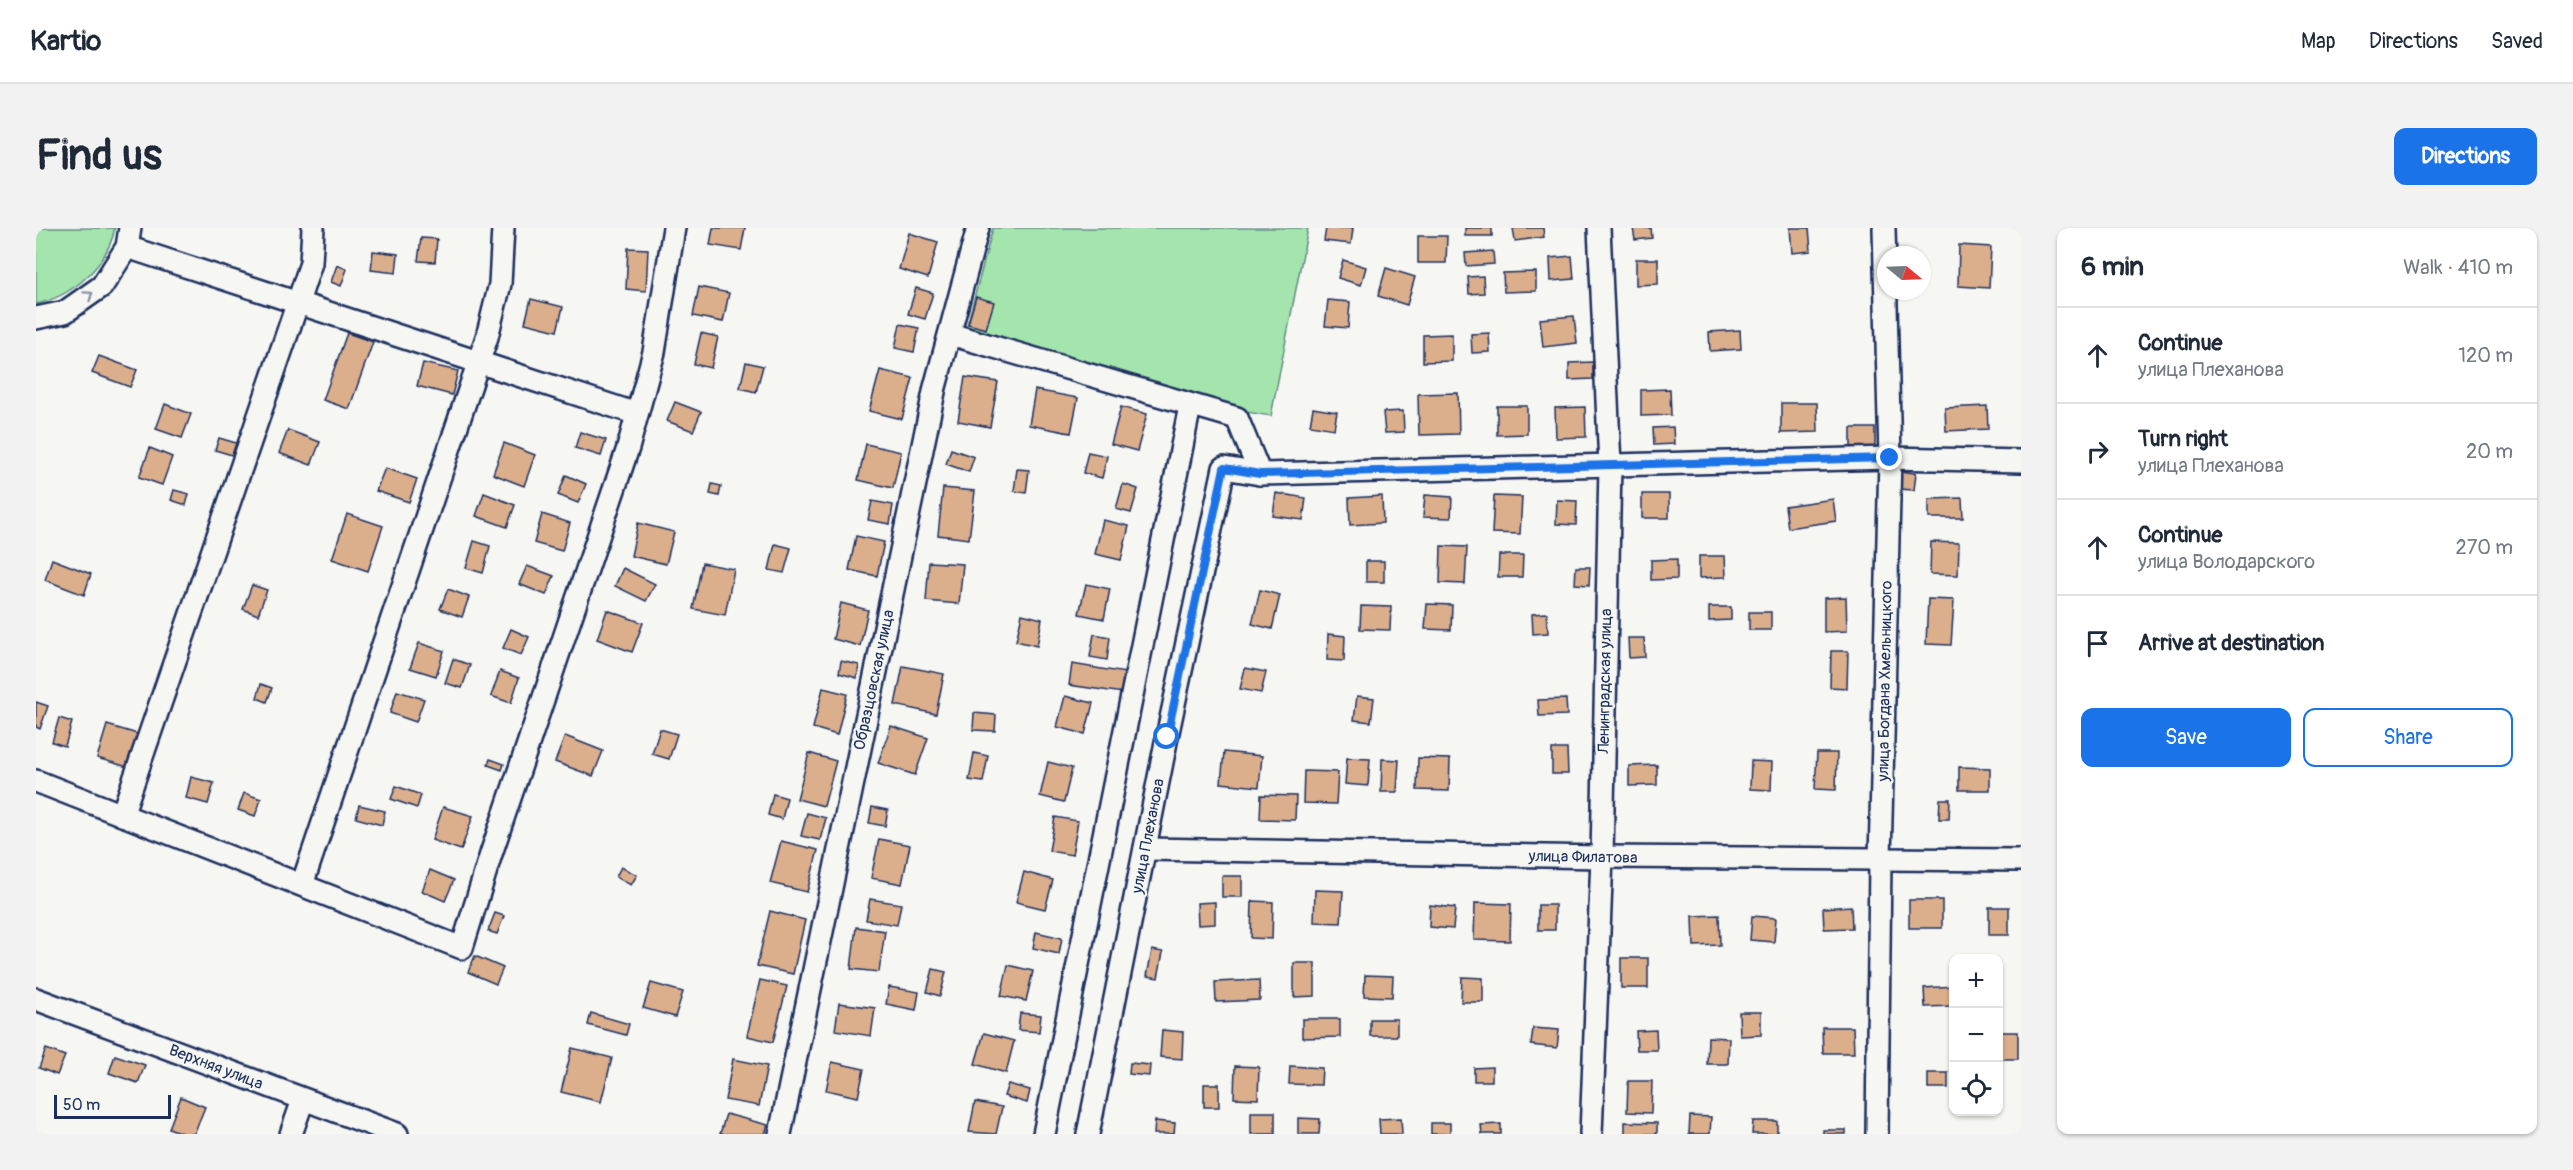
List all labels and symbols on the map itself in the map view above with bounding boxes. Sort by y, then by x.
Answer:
north arrow [1877,246,1931,300]
one-way arrow [82,291,93,302]
route end [1876,444,1902,470]
street label: улица Богдана Хмельницкого [1873,580,1897,783]
street label: Образцовская улица [849,608,899,752]
street label: Ленинградская улица [1594,608,1616,755]
route start [1153,723,1179,749]
street label: улица Плеханова [1127,777,1169,896]
street label: улица Филатова [1527,846,1638,868]
street label: Верхняя улица [166,1040,266,1094]
scale bar [54,1092,171,1120]

